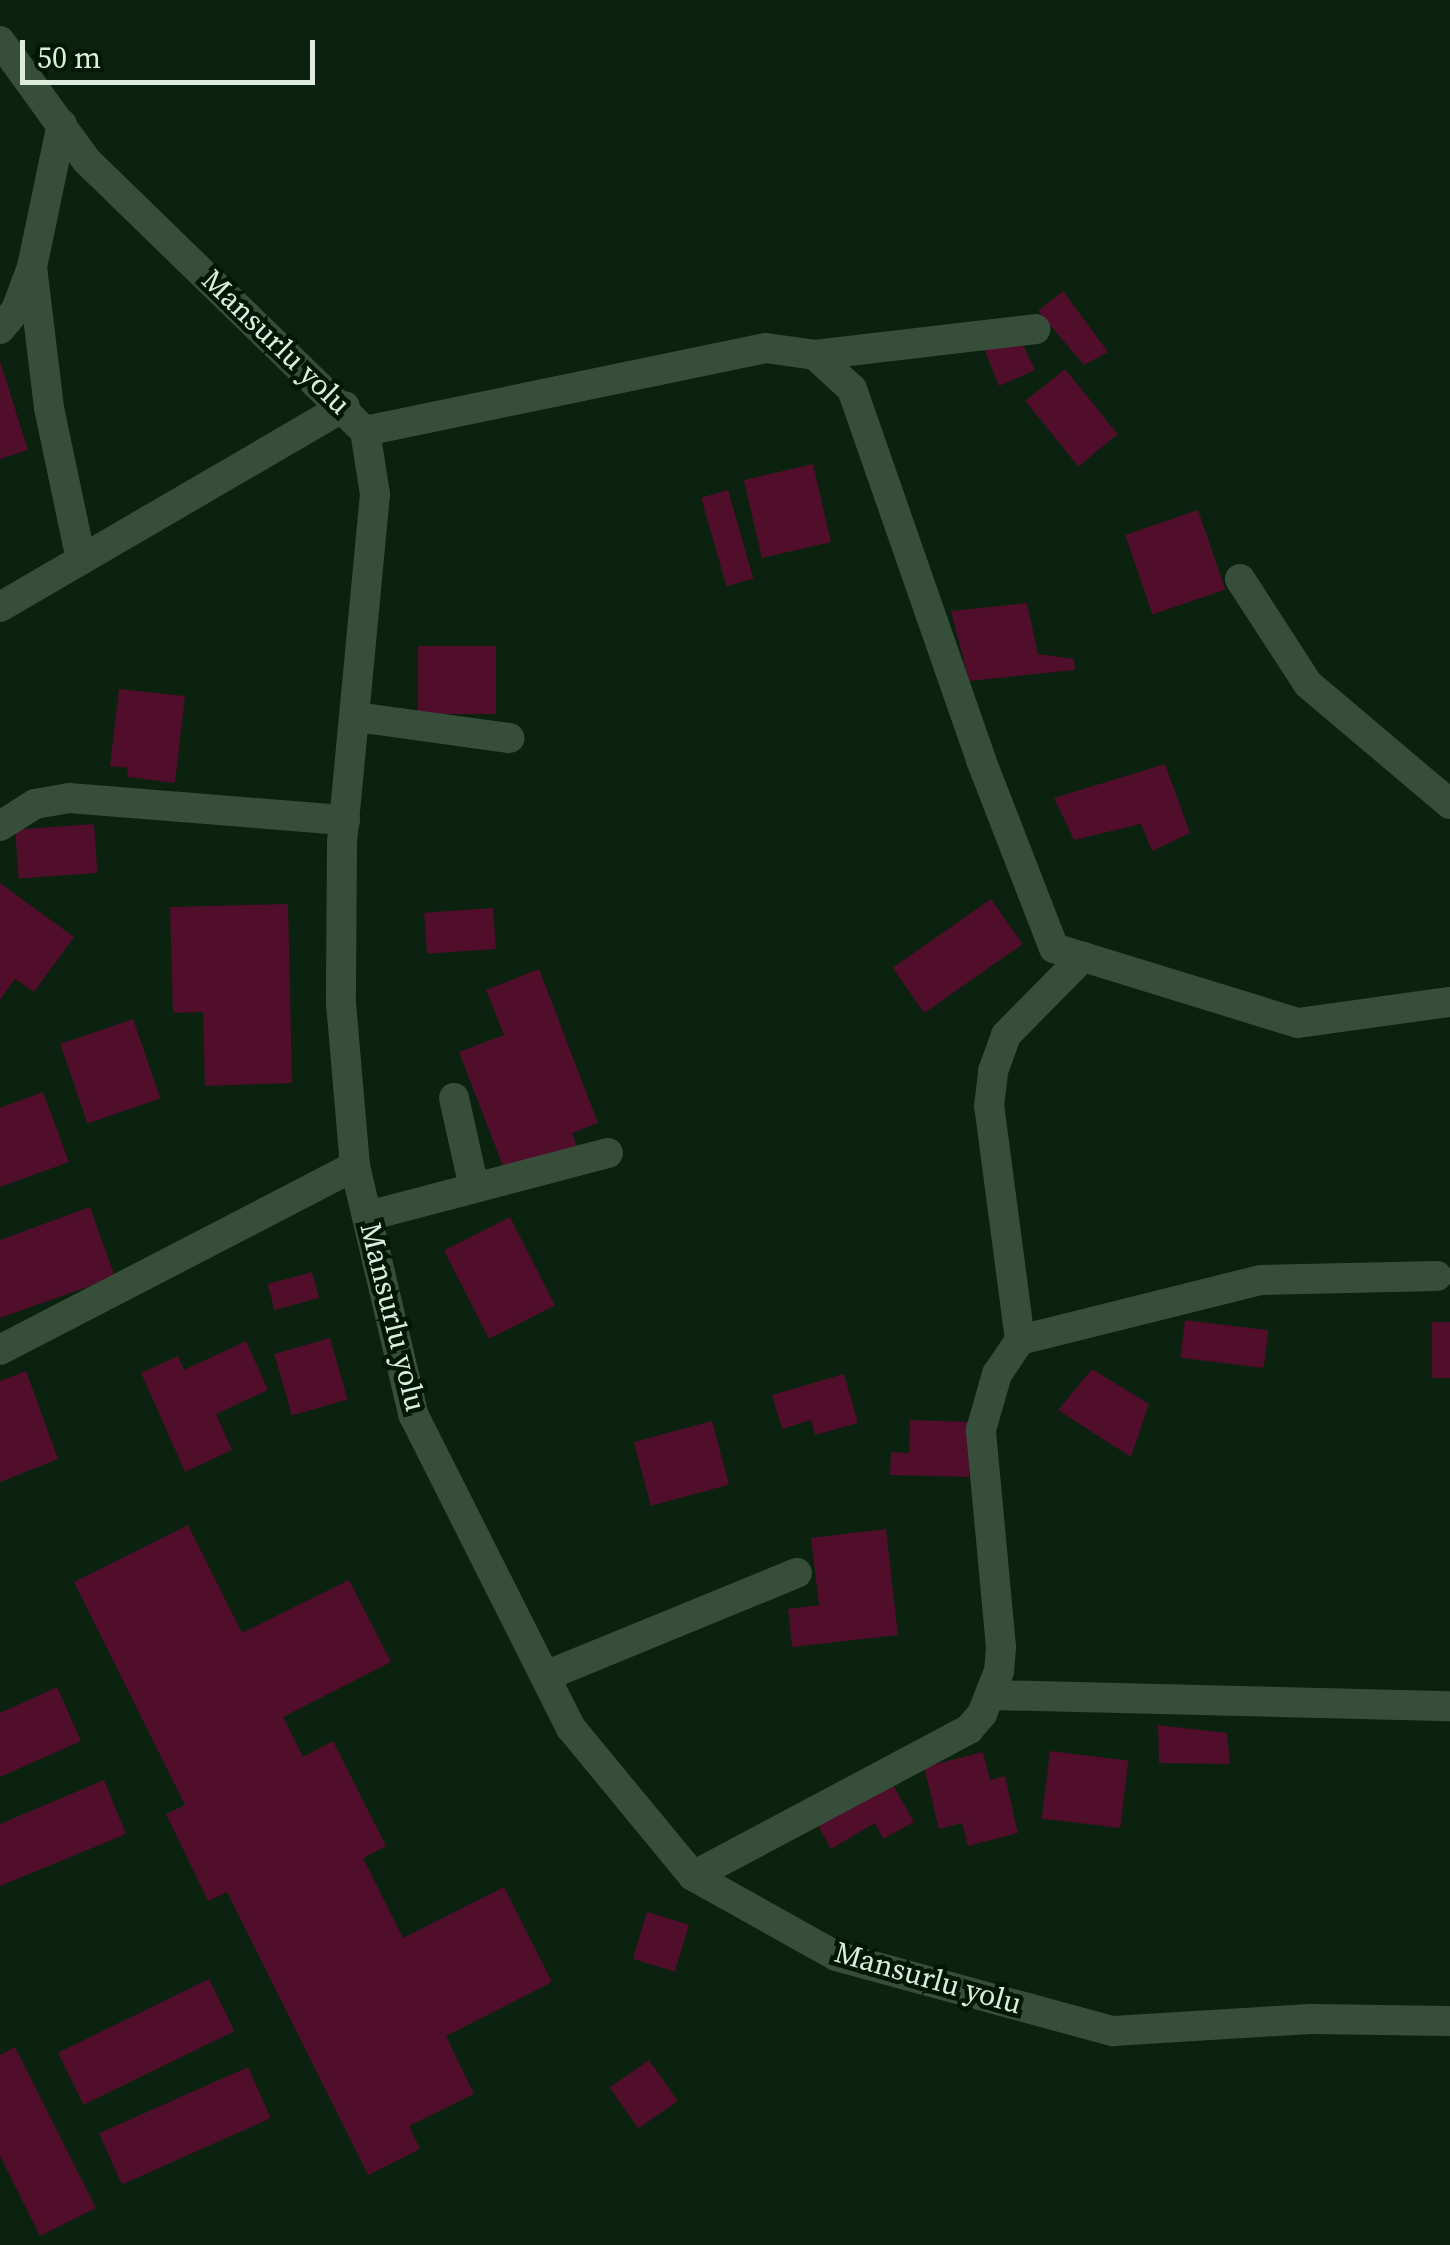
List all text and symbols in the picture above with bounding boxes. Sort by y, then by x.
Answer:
scale bar [25,20,320,82]
text: 50 m [37,37,101,78]
street label: Mansurlu yolu [194,262,358,422]
street label: Mansurlu yolu [352,1219,434,1415]
street label: Mansurlu yolu [830,1934,1026,2022]

